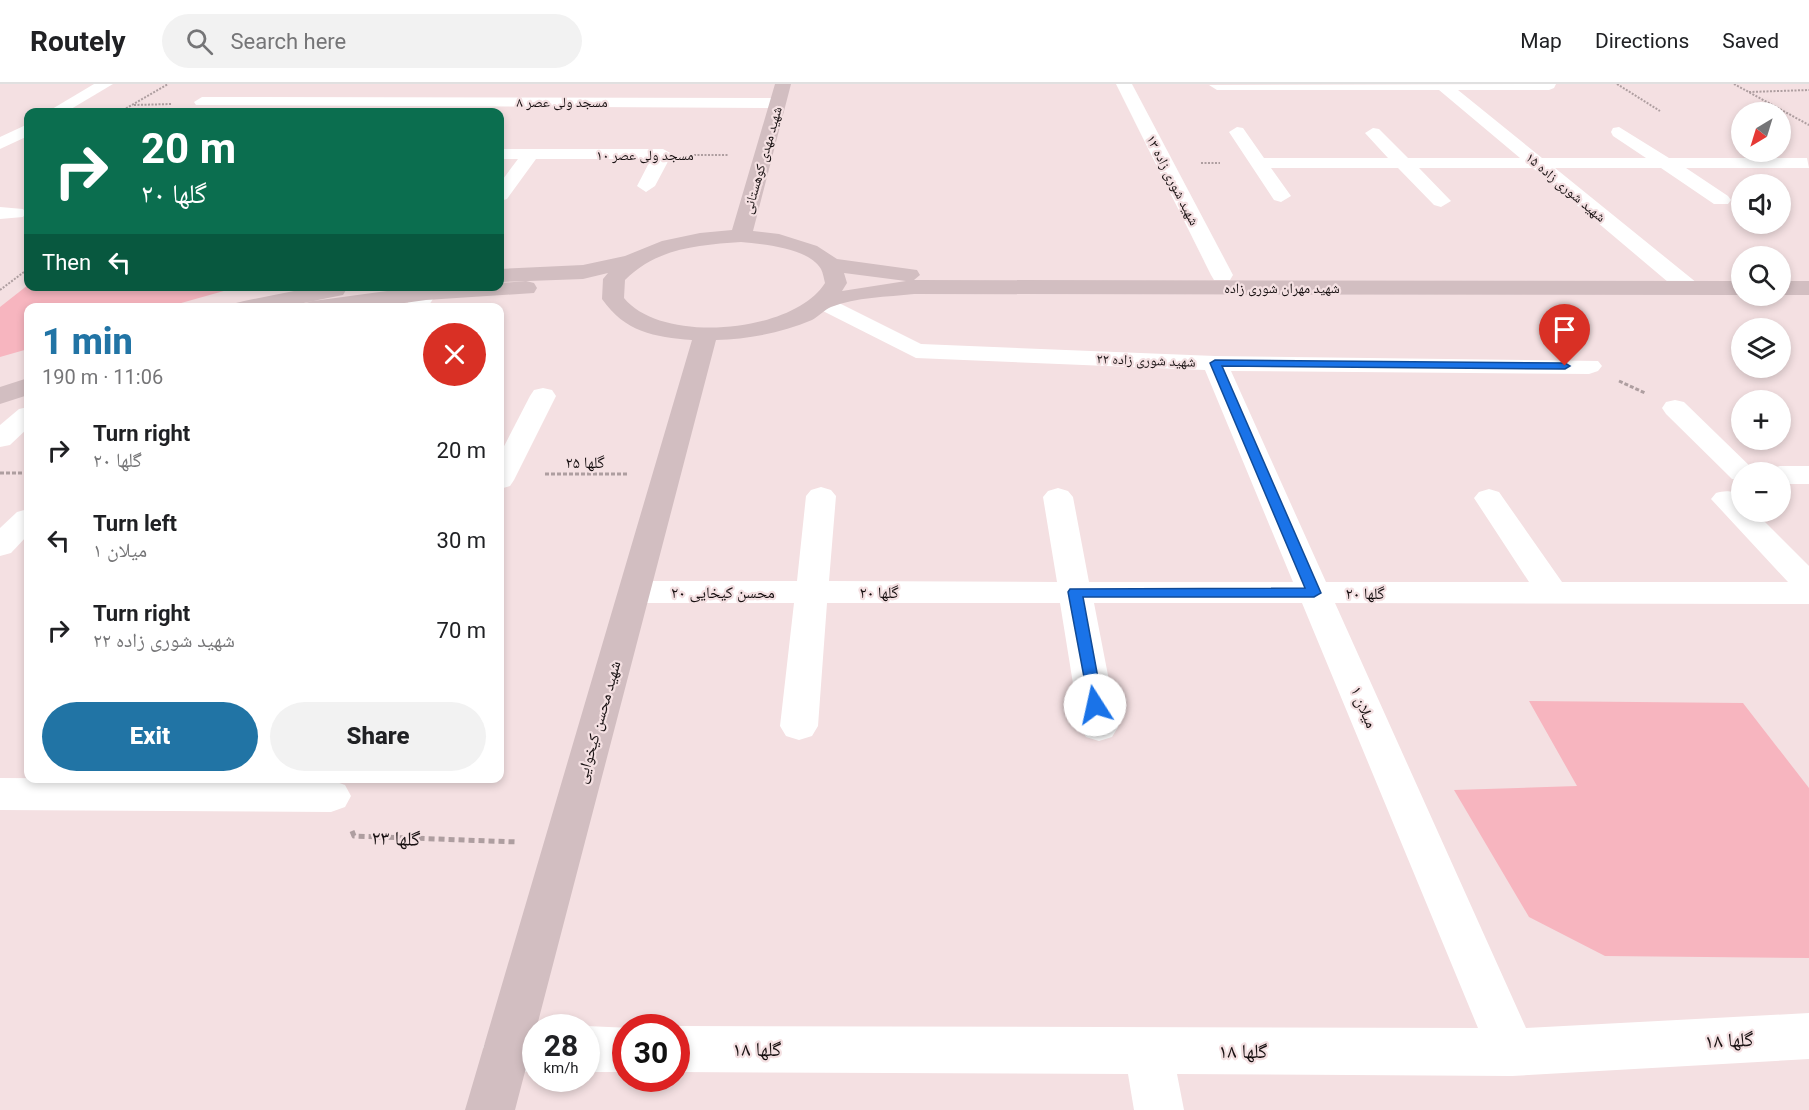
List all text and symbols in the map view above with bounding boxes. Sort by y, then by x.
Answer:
search box [162,14,582,68]
text: Routely [30,25,126,58]
icon: search [183,25,216,58]
text: Search here [231,29,346,54]
text: Map [1520,29,1562,53]
text: Directions [1595,29,1689,53]
text: Saved [1722,29,1779,53]
street label: مسجد ولی عصر ۸ [516,94,608,111]
north arrow [1731,102,1791,162]
map controls [1731,102,1791,522]
street label: شهید مهدی کوهستانی [739,104,786,216]
text: 20 m [141,124,236,173]
icon: right [42,132,120,210]
street label: شهید شوری زاده ۱۳ [1142,132,1203,228]
street label: مسجد ولی عصر ۱۰ [596,147,694,164]
street label: شهید شوری زاده ۱۵ [1522,149,1609,226]
button: sound [1731,174,1791,234]
text: گلها ۲۰ [141,178,207,210]
icon: left [103,246,136,279]
button: search [1731,246,1791,306]
text: Then [42,250,91,275]
street label: شهید مهران شوری زاده [1224,280,1340,297]
pin [1539,304,1590,366]
icon: arrive [1548,313,1581,346]
button: layers [1731,318,1791,378]
text: 1 min [42,321,133,363]
button: close [423,323,486,386]
street label: شهید شوری زاده ۲۲ [1096,350,1196,371]
text: 190 m · 11:06 [42,365,163,389]
button: + [1731,390,1791,450]
text: Turn right [93,421,190,446]
icon: right [42,434,75,467]
text: 20 m [437,438,486,463]
text: گلها ۲۰ [93,448,142,472]
street label: گلها ۲۵ [565,453,605,472]
button: − [1731,462,1791,522]
text: Turn left [93,511,177,536]
icon: left [42,524,75,557]
text: 30 m [437,528,486,553]
text: میلان ۱ [93,538,147,562]
street label: محسن کیخایی ۲۰ [671,583,775,603]
street label: گلها ۲۰ [859,583,899,602]
street label: گلها ۲۰ [1345,584,1385,603]
text: Turn right [93,601,190,626]
icon: right [42,614,75,647]
text: 70 m [437,618,486,643]
text: شهید شوری زاده ۲۲ [93,628,235,652]
street label: شهید محسن کیخوایی [571,658,626,786]
position arrow [1063,673,1127,737]
street label: میلان ۱ [1346,683,1381,731]
button: Exit [42,702,258,771]
button: Share [270,702,486,771]
street label: گلها ۲۳ [371,825,421,851]
speed limit sign: 30 [612,1014,690,1092]
street label: گلها ۱۸ [1704,1027,1754,1053]
text: 28 [544,1028,578,1063]
street label: گلها ۱۸ [733,1037,782,1061]
street label: گلها ۱۸ [1219,1039,1268,1063]
text: km/h [543,1059,579,1077]

